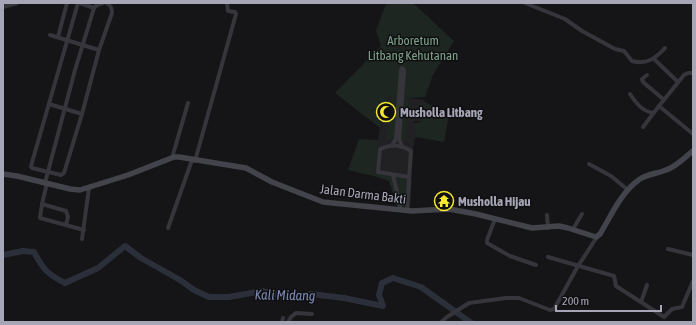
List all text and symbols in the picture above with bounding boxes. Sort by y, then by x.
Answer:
park label: Arboretum Litbang Kehutanan [368,33,458,63]
mosque icon: Musholla Litbang [375,101,397,123]
place label: Musholla Litbang [400,105,483,120]
street label: Jalan Darma Bakti [319,181,407,207]
temple icon: Musholla Hijau [433,190,455,212]
place label: Musholla Hijau [458,194,531,209]
water label: Kali Midang [254,286,316,304]
scale bar [556,287,661,313]
text: 200 m [562,294,589,308]

